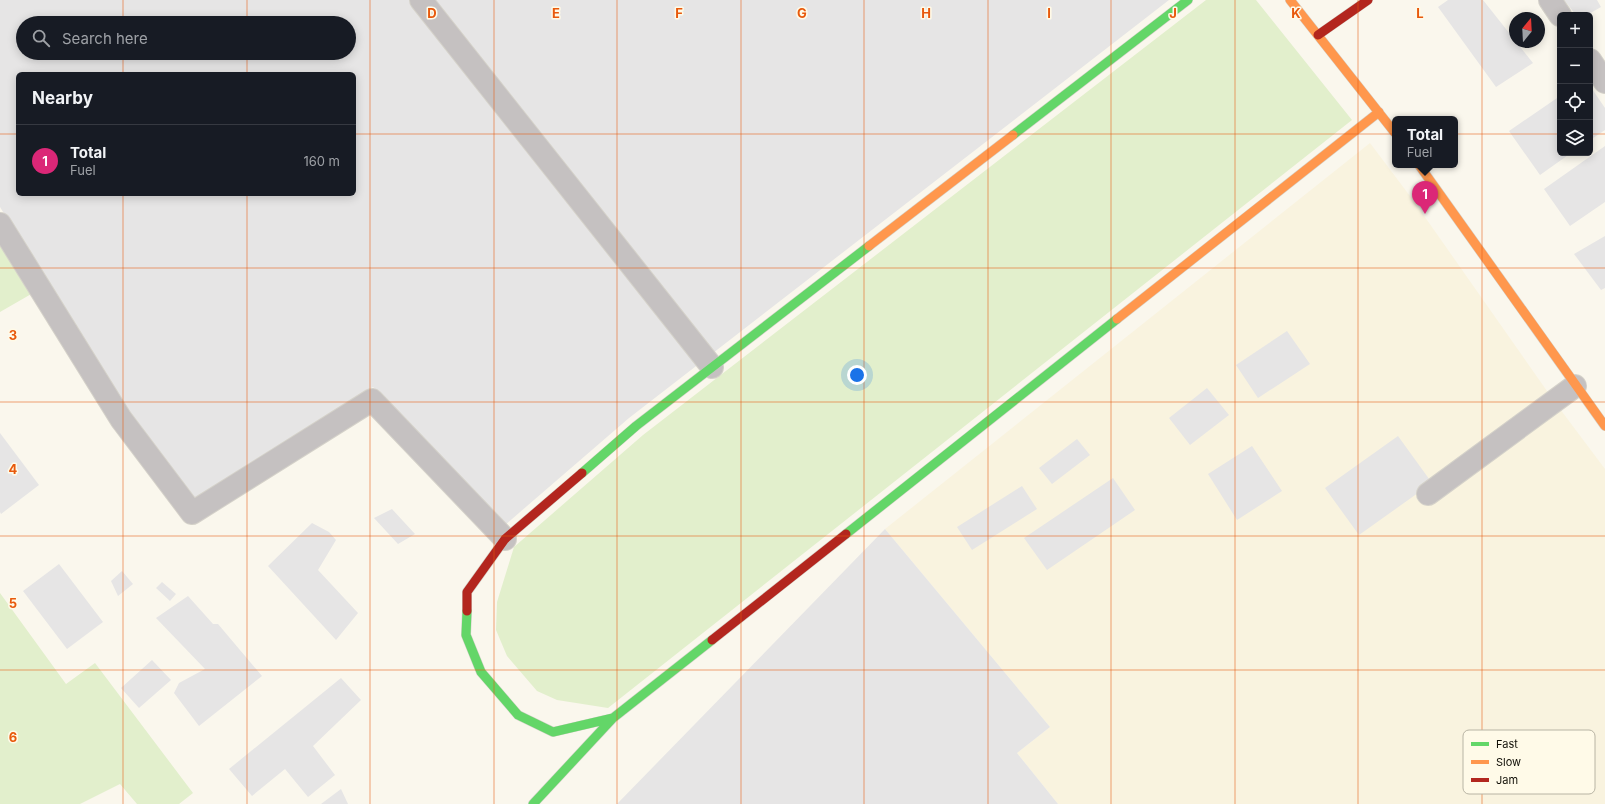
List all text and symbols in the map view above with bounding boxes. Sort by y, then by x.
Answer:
text: D [427,5,437,21]
text: E [552,5,560,21]
text: F [675,5,683,21]
text: G [797,5,807,21]
text: H [921,5,931,21]
text: I [1047,5,1051,21]
text: J [1169,5,1177,21]
text: K [1291,5,1301,21]
text: L [1416,5,1424,21]
north arrow [1509,12,1545,48]
map controls [1557,12,1593,156]
button: + [1557,12,1593,48]
search box [16,16,356,60]
icon: search [30,27,52,49]
text: Search here [62,29,148,48]
button: − [1557,48,1593,84]
button: locate [1557,84,1593,120]
text: Nearby [32,88,93,108]
popup [1392,116,1458,168]
button: layers [1557,120,1593,156]
text: Total [1407,125,1443,144]
text: Total [70,143,106,162]
text: Fuel [1407,144,1432,160]
text: 1 [42,153,48,169]
text: 160 m [303,153,340,169]
text: Fuel [70,162,96,178]
pin: 1 [1412,181,1438,214]
text: 3 [9,327,17,343]
your location [847,365,867,385]
text: 4 [9,461,18,477]
text: 5 [9,595,17,611]
text: 6 [9,729,17,745]
legend [1463,730,1595,794]
text: Fast [1496,737,1518,751]
text: Slow [1496,755,1521,769]
text: Jam [1496,773,1518,787]

